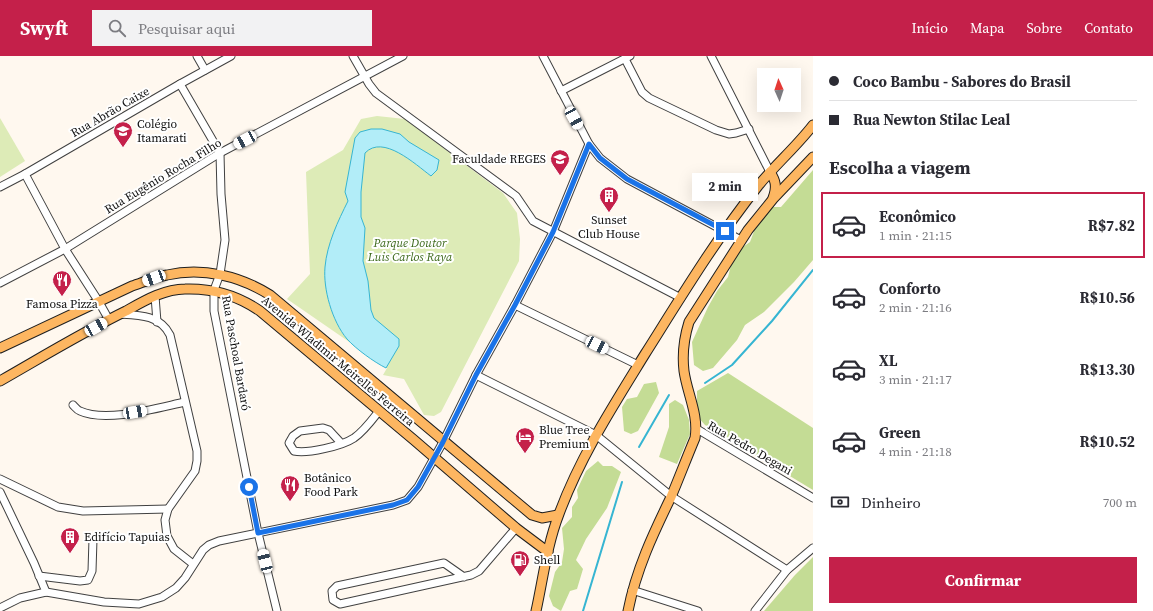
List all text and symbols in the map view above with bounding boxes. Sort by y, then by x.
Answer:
search box [92,10,372,46]
text: Swyft [20,15,68,41]
icon: search [106,17,128,39]
text: Pesquisar aqui [138,18,235,39]
text: Início [911,18,948,38]
text: Mapa [970,18,1004,38]
text: Sobre [1026,18,1062,38]
text: Contato [1084,18,1133,38]
north arrow [757,68,801,112]
map controls [757,68,801,112]
text: Coco Bambu - Sabores do Brasil [853,71,1071,92]
street label: Rua Abrão Caixe [68,83,152,141]
car [563,105,585,131]
text: Rua Newton Stilac Leal [853,109,1010,130]
place label: Colégio Itamarati [137,116,187,146]
school or university icon: Colégio Itamarati [112,120,134,148]
car [232,129,258,151]
street label: Rua Eugênio Rocha Filho [101,134,225,217]
school or university icon: Faculdade REGES [549,148,571,176]
place label: Faculdade REGES [452,151,546,167]
text: Escolha a viagem [829,155,971,180]
callout: 2 min [692,173,758,201]
text: 2 min [708,178,742,195]
building icon: Sunset Club House [598,185,620,213]
text: Econômico [879,206,956,227]
icon: car [831,207,867,243]
place label: Sunset Club House [578,212,640,242]
text: R$7.82 [1088,215,1135,236]
route end [716,222,734,240]
text: 1 min · 21:15 [879,227,952,244]
park label: Parque Doutor Luis Carlos Raya [367,235,453,265]
car [141,268,167,288]
restaurant icon: Famosa Pizza [51,269,73,297]
text: Conforto [879,278,941,299]
icon: car [831,279,867,315]
text: R$10.56 [1080,287,1135,308]
street label: Avenida Wladimir Meirelles Ferreira [258,292,418,430]
street label: Rua Paschoal Bardaró [218,294,254,412]
place label: Famosa Pizza [26,296,99,312]
text: 2 min · 21:16 [879,299,952,316]
car [83,316,109,338]
car [584,334,610,356]
text: XL [879,350,898,371]
icon: car [831,351,867,387]
text: R$13.30 [1080,359,1135,380]
text: 3 min · 21:17 [879,371,952,388]
car [122,404,148,420]
street label: Rua Pedro Degani [705,417,796,479]
place label: Blue Tree Premium [539,422,590,452]
text: Green [879,422,921,443]
icon: car [831,423,867,459]
hotel icon: Blue Tree Premium [514,426,536,454]
text: R$10.52 [1080,431,1135,452]
text: 4 min · 21:18 [879,443,952,460]
place label: Botânico Food Park [304,470,358,500]
restaurant icon: Botânico Food Park [279,474,301,502]
route start [240,478,258,496]
icon: cash [829,491,851,513]
text: Dinheiro [861,492,921,513]
text: 700 m [1103,494,1137,511]
building icon: Edifício Tapuias [59,526,81,554]
place label: Edifício Tapuias [84,529,170,545]
car [256,548,274,574]
fuel station icon: Shell [509,549,531,577]
place label: Shell [534,552,561,568]
button: Confirmar [829,557,1137,603]

